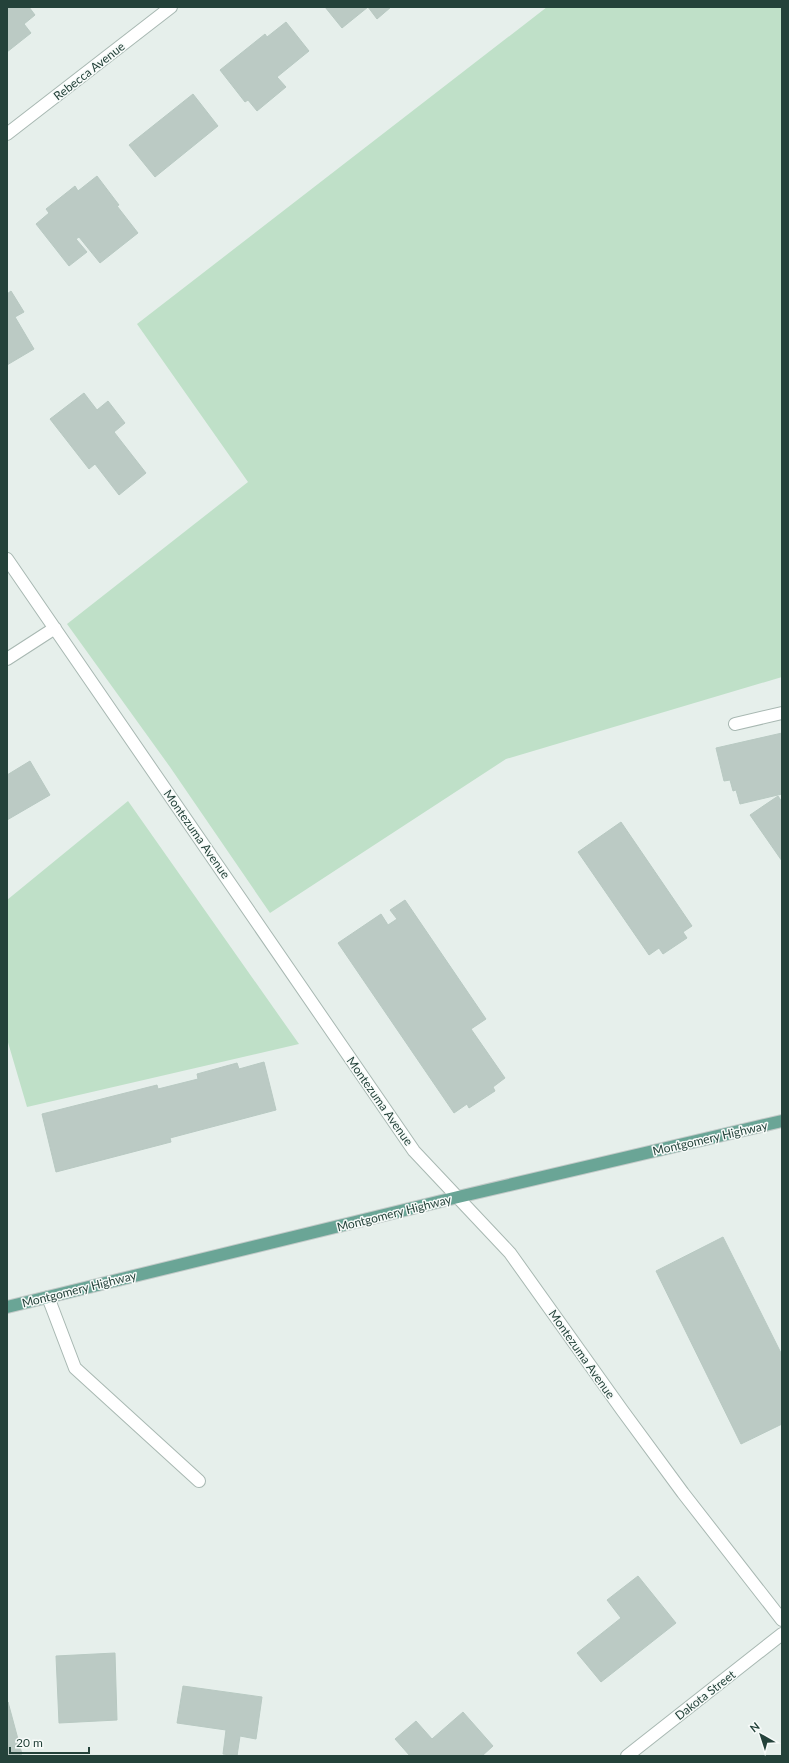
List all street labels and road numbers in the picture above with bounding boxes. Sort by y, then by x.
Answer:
street label: Rebecca Avenue [50,39,128,103]
street label: Montezuma Avenue [161,787,233,881]
street label: Montezuma Avenue [344,1054,416,1148]
street label: Montgomery Highway [651,1117,770,1159]
street label: Montgomery Highway [335,1191,454,1234]
street label: Montgomery Highway [20,1267,139,1310]
street label: Montezuma Avenue [546,1307,618,1401]
street label: Dakota Street [672,1666,739,1723]

